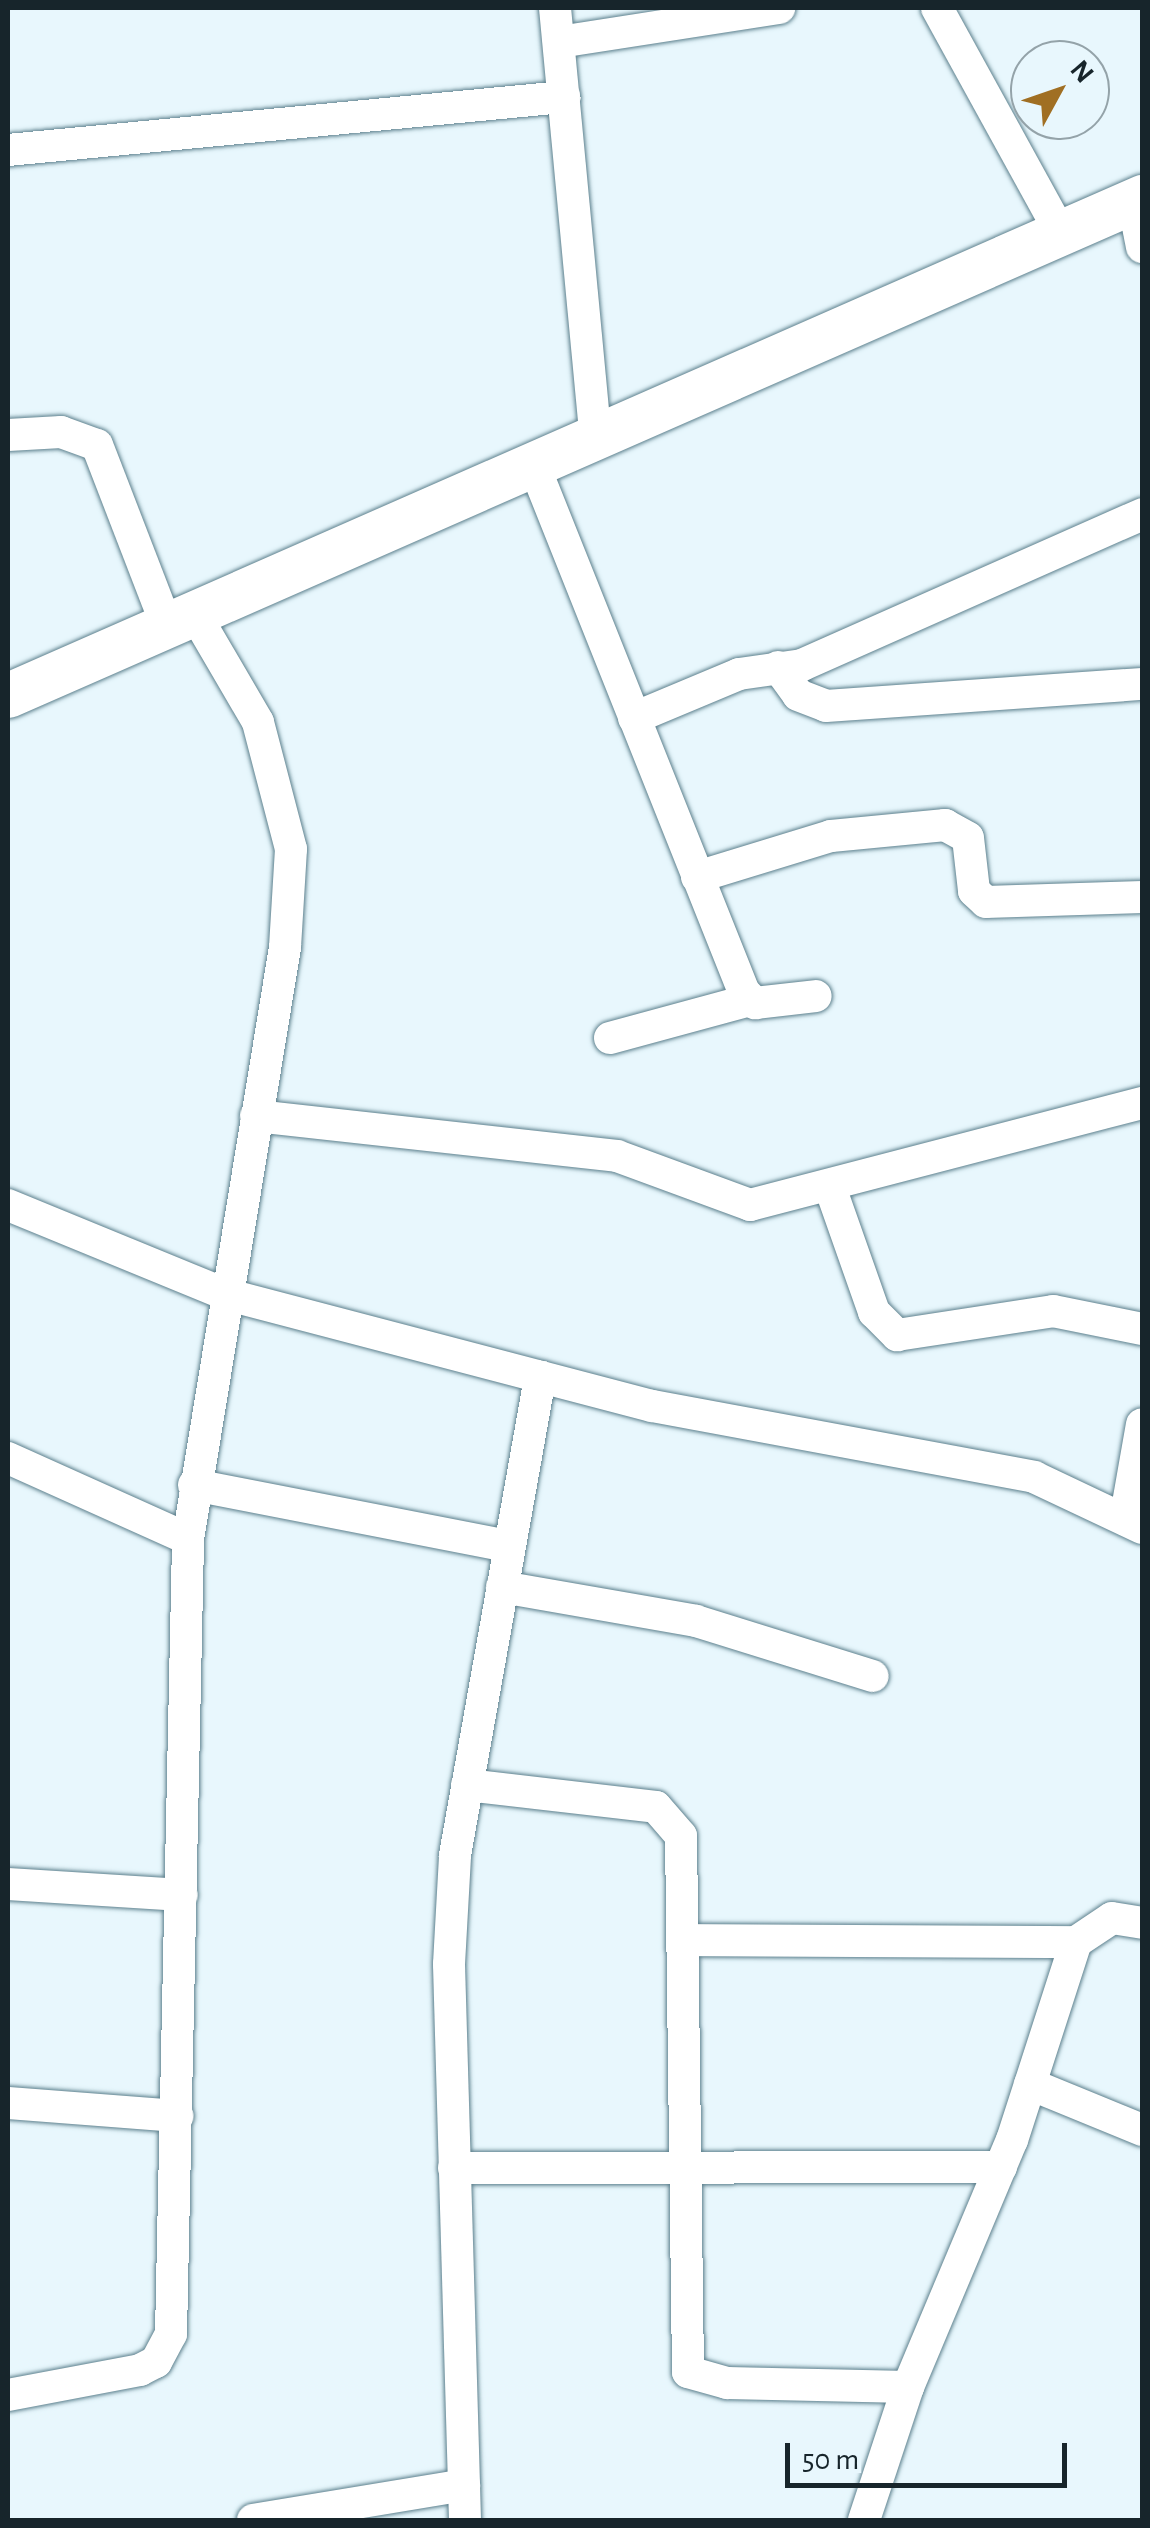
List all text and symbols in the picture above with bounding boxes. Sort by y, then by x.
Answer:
north arrow [1010,40,1110,140]
text: N [1064,56,1098,88]
scale bar [790,2423,1072,2485]
text: 50 m [802,2445,859,2475]

